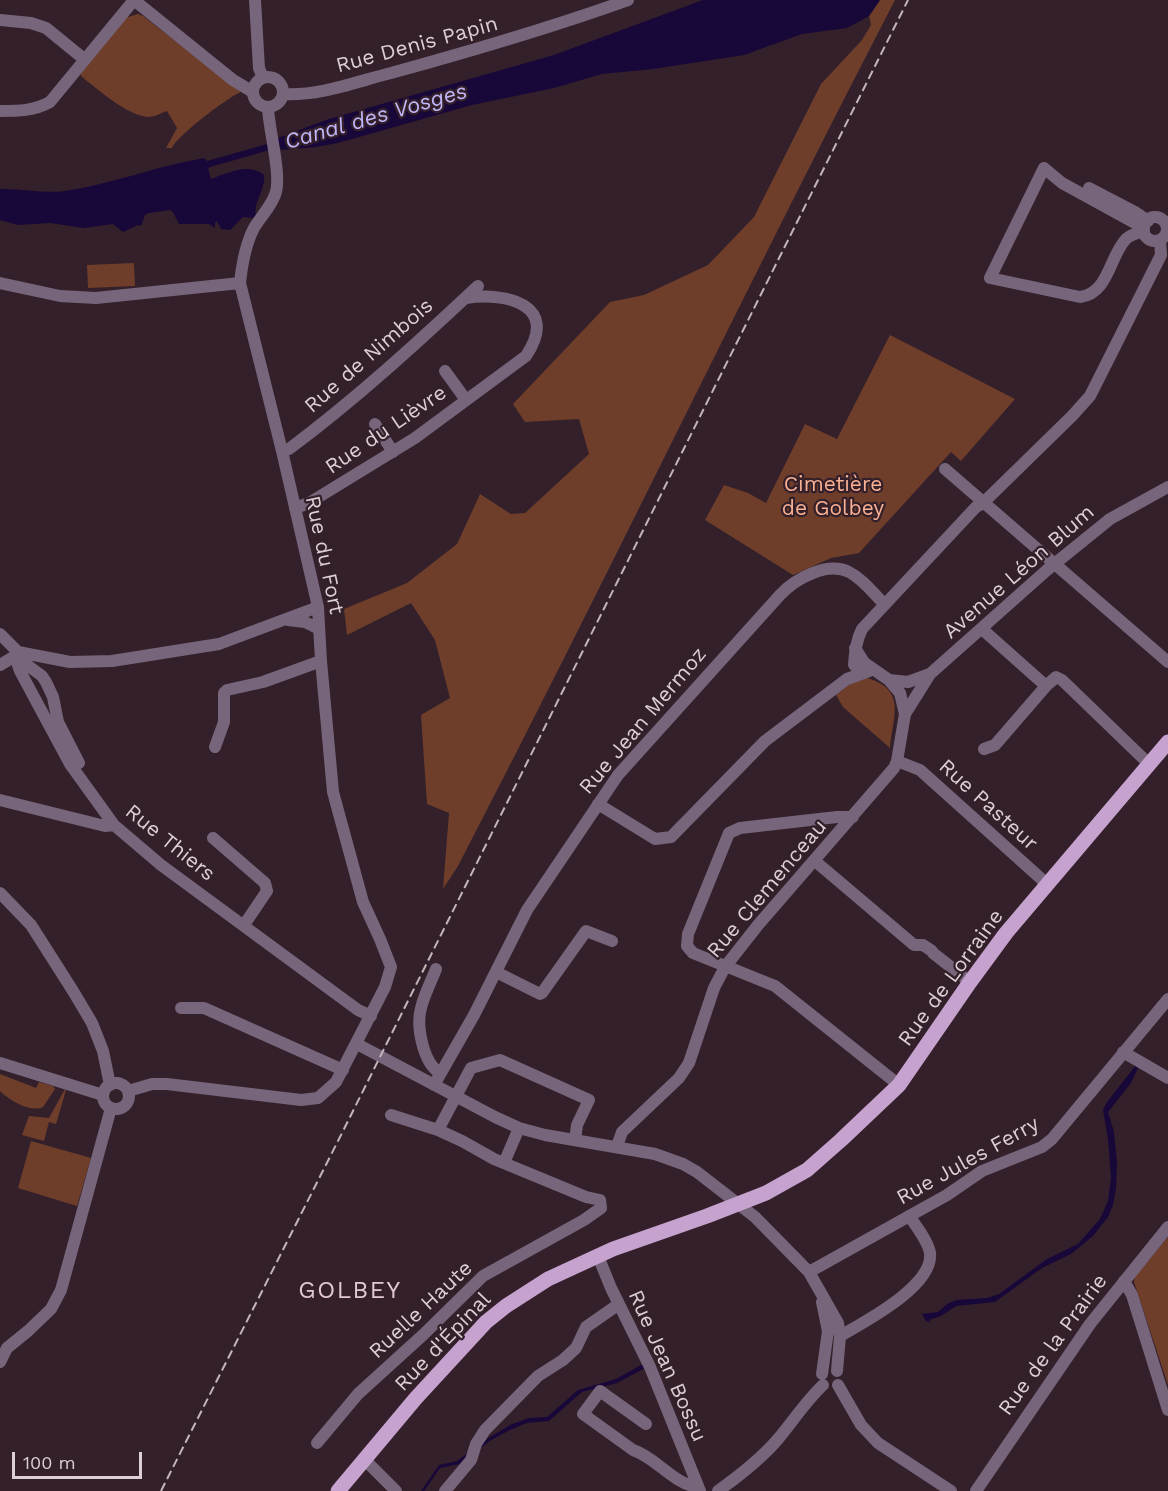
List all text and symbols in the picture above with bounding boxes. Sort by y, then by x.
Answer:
street label: Rue Denis Papin [333,11,501,79]
water label: Canal des Vosges [282,78,470,156]
street label: Rue de Nimbois [300,293,438,419]
street label: Rue du Lièvre [321,380,451,480]
park label: Cimetière de Golbey [782,472,884,522]
street label: Rue du Fort [299,494,349,616]
street label: Avenue Léon Blum [938,500,1100,644]
street label: Rue Jean Mermoz [574,642,712,800]
street label: Rue Pasteur [933,754,1043,856]
street label: Rue Thiers [120,799,220,887]
street label: Rue Clemenceau [702,815,832,963]
street label: Rue de Lorraine [893,905,1009,1051]
street label: Rue Jules Ferry [892,1111,1044,1211]
street label: Ruelle Haute [364,1256,478,1364]
street label: Rue de la Prairie [993,1269,1113,1421]
district label: GOLBEY [298,1277,402,1305]
street label: Rue Jean Bossu [622,1286,712,1446]
street label: Rue d'Épinal [390,1287,496,1397]
scale bar [15,1440,146,1478]
text: 100 m [23,1452,76,1473]

